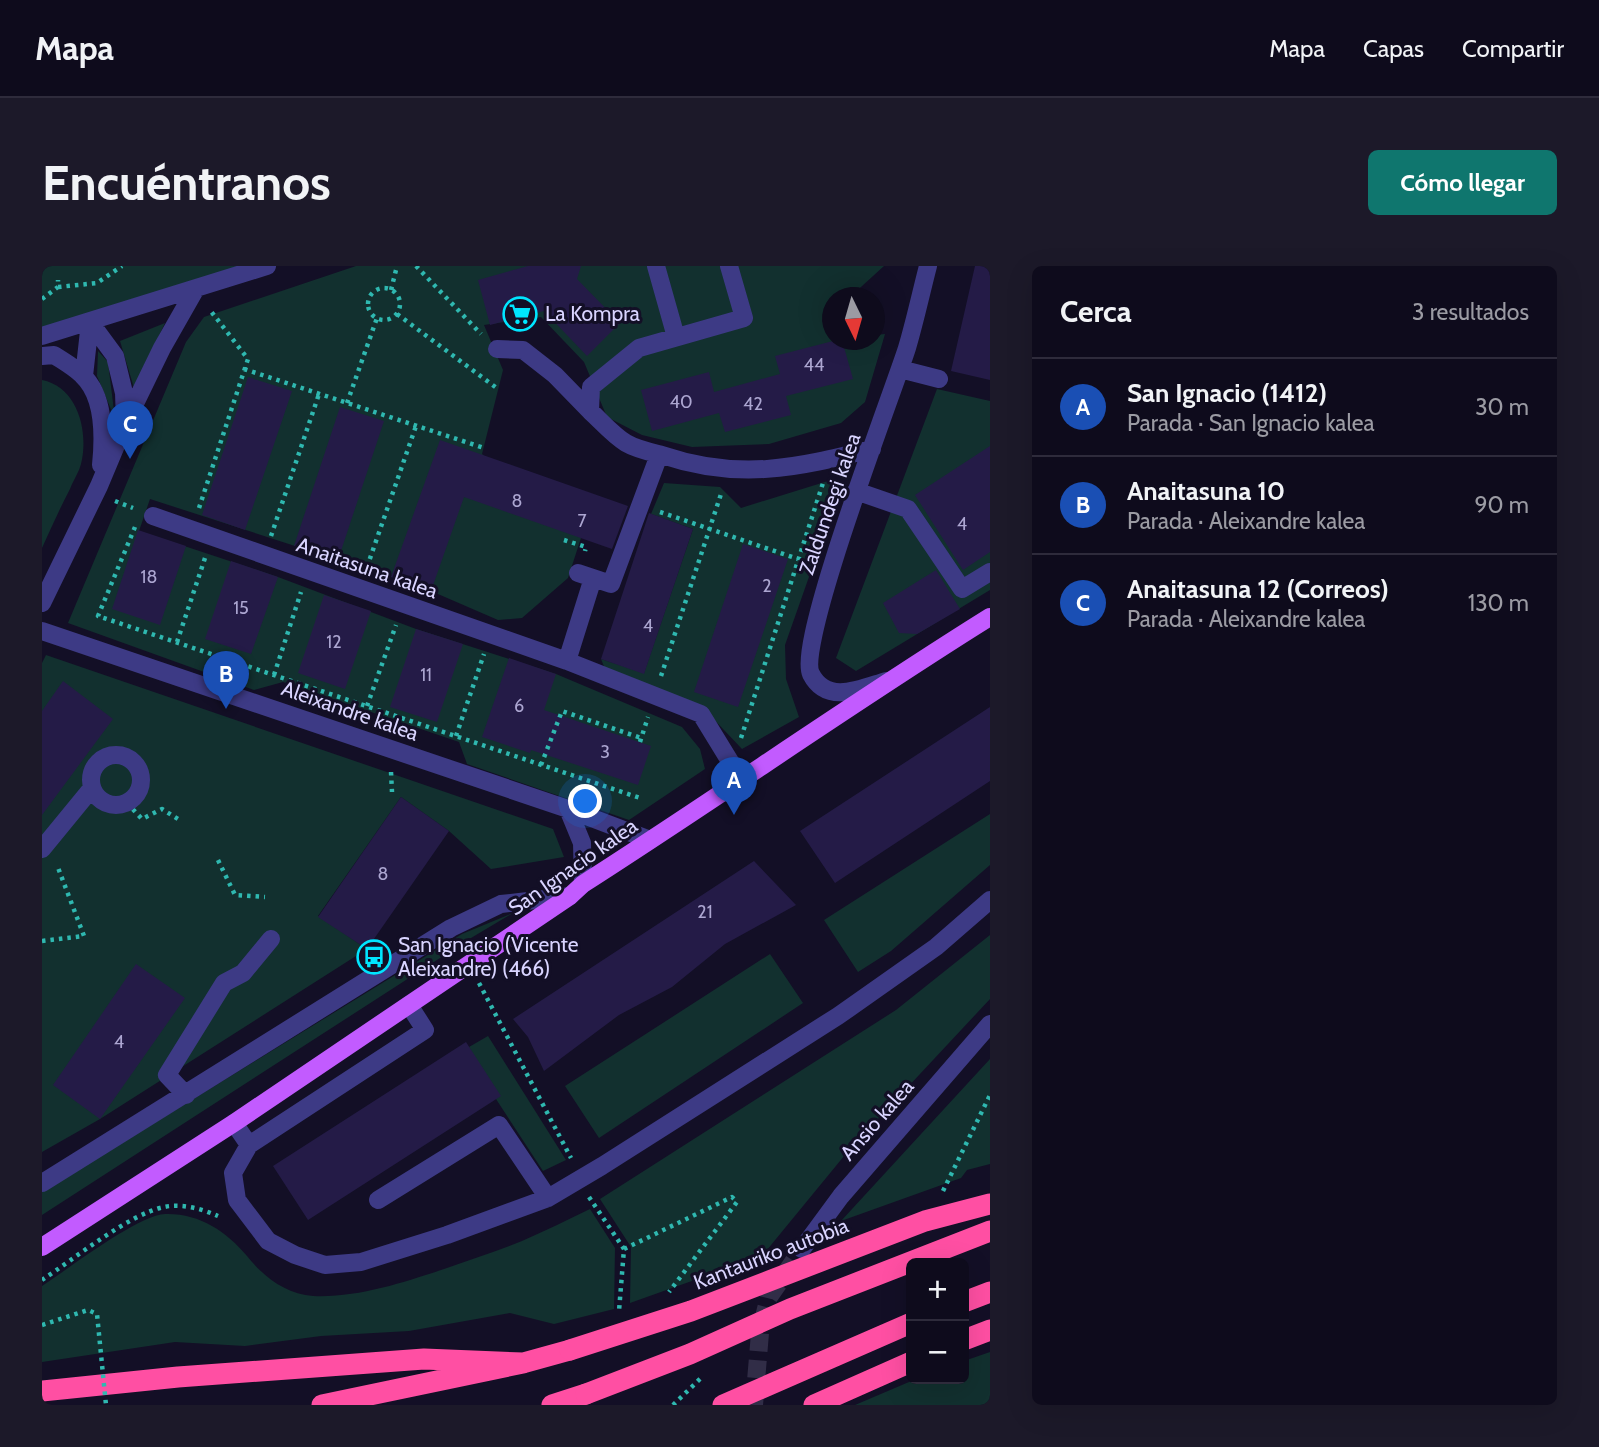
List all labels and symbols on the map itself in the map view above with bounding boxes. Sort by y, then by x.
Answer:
north arrow [822,287,885,350]
supermarket icon: La Kompra [501,295,539,333]
place label: La Kompra [545,301,640,326]
house number: 44 [804,354,824,376]
house number: 40 [670,391,692,413]
house number: 42 [743,393,763,415]
pin: C [107,401,153,459]
street label: Zaldundegi kalea [794,430,865,578]
house number: 8 [512,490,522,512]
house number: 7 [577,510,587,532]
house number: 4 [957,513,967,535]
street label: Anaitasuna kalea [293,532,441,603]
house number: 18 [141,566,157,588]
house number: 2 [762,575,772,597]
house number: 15 [233,597,249,619]
house number: 4 [643,615,653,637]
house number: 12 [326,631,342,653]
pin: B [203,651,249,709]
house number: 11 [420,664,432,686]
street label: Aleixandre kalea [278,675,422,746]
house number: 6 [514,695,524,717]
house number: 3 [600,741,610,763]
pin: A [711,757,757,815]
your location [568,784,602,818]
street label: San Ignacio kalea [504,813,642,920]
house number: 8 [378,863,388,885]
house number: 21 [697,901,713,923]
place label: San Ignacio (Vicente Aleixandre) (466) [398,932,579,981]
bus stop icon: San Ignacio (Vicente Aleixandre) (466) [355,938,393,976]
house number: 4 [114,1031,124,1053]
street label: Ansio kalea [835,1074,919,1165]
street label: Kantauriko autobia [690,1213,852,1295]

